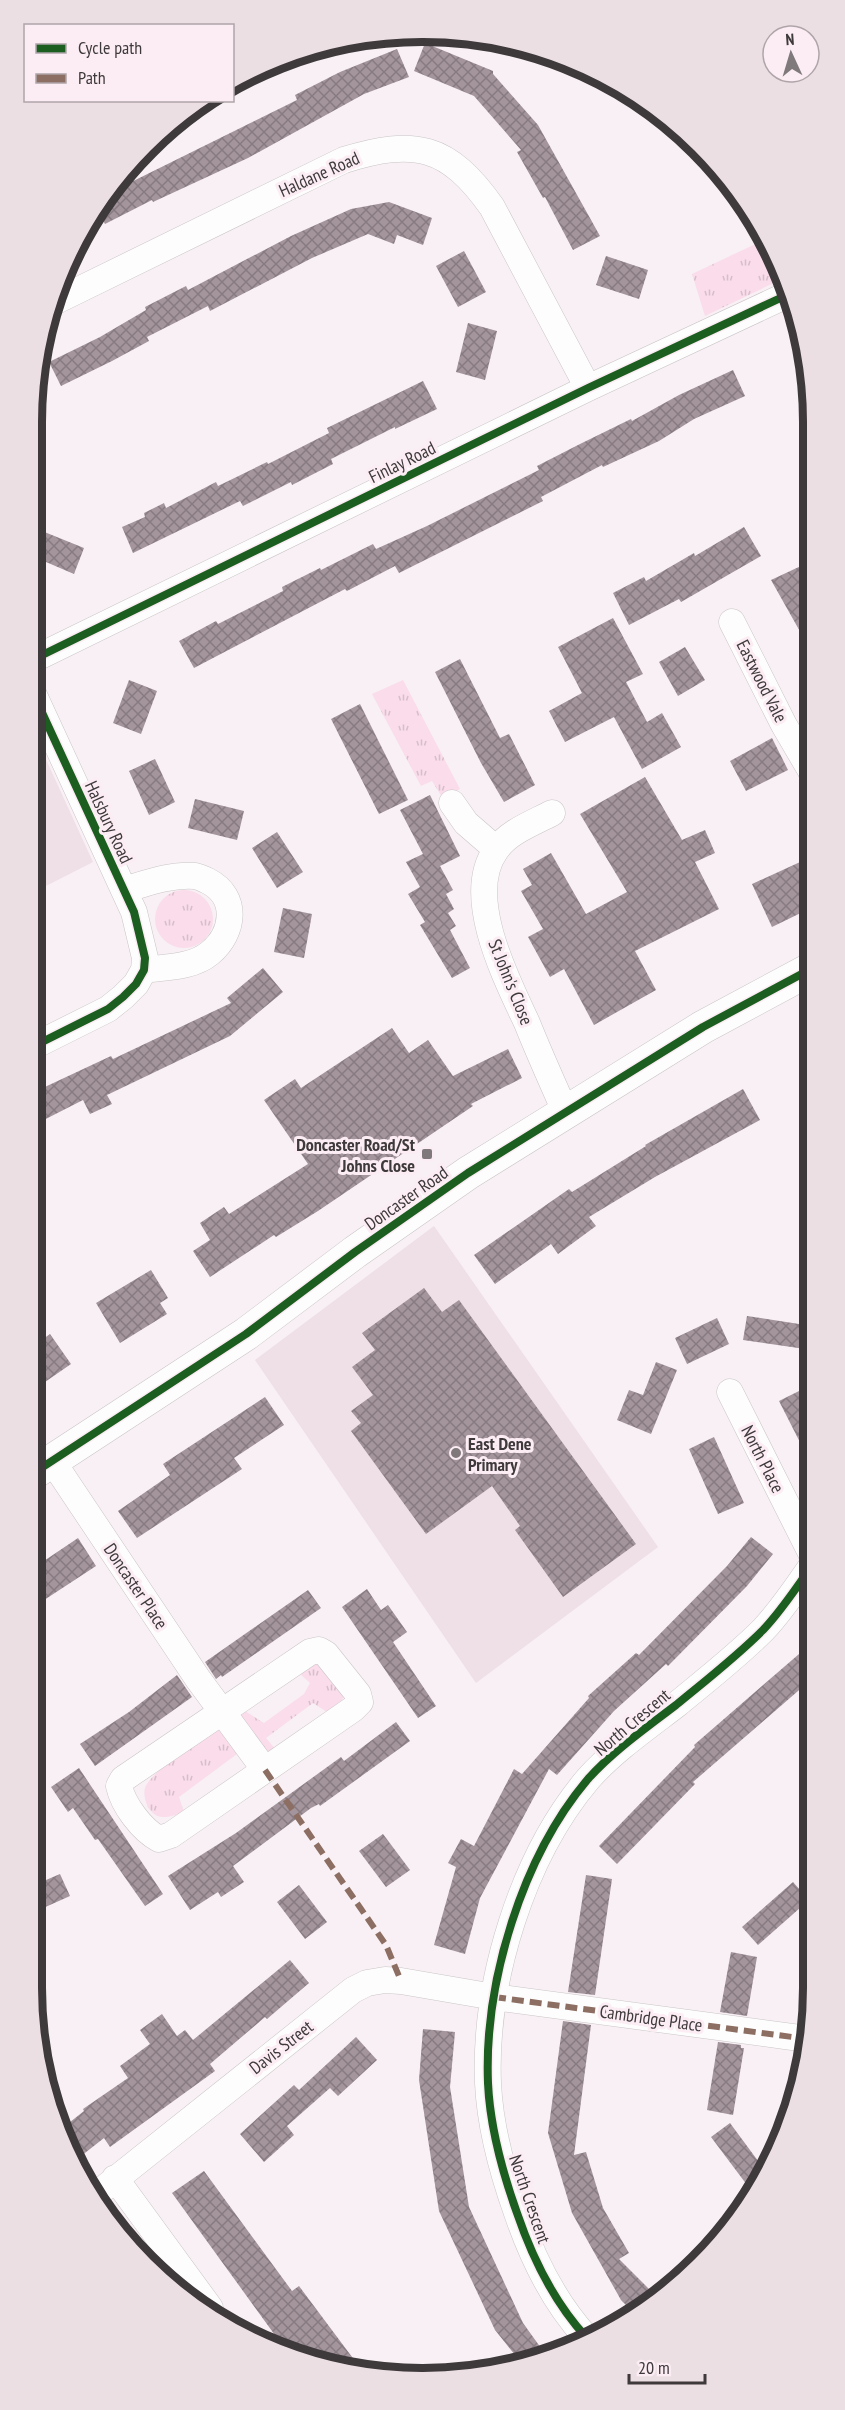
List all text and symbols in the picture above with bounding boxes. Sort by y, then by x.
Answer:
legend [24,24,234,102]
north arrow [761,24,821,84]
text: N [785,29,795,49]
text: Cycle path [78,36,142,59]
text: Path [78,66,106,89]
street label: Haldane Road [275,146,363,202]
street label: Finlay Road [365,436,439,488]
street label: Eastwood Vale [731,636,793,726]
street label: Halsbury Road [80,777,138,867]
street label: St John's Close [483,936,539,1028]
place label: Doncaster Road/St Johns Close [296,1133,416,1177]
marker: Doncaster Road/St Johns Close [420,1147,434,1161]
street label: Doncaster Road [360,1161,452,1235]
street label: North Place [736,1421,790,1497]
place label: East Dene Primary [468,1432,532,1476]
marker: East Dene Primary [449,1446,463,1460]
street label: Doncaster Place [99,1539,173,1633]
street label: North Crescent [589,1683,675,1760]
street label: Cambridge Place [598,1999,704,2037]
street label: Davis Street [244,2015,318,2079]
street label: North Crescent [504,2152,556,2246]
scale bar [629,2347,706,2385]
text: 20 m [638,2356,670,2379]

